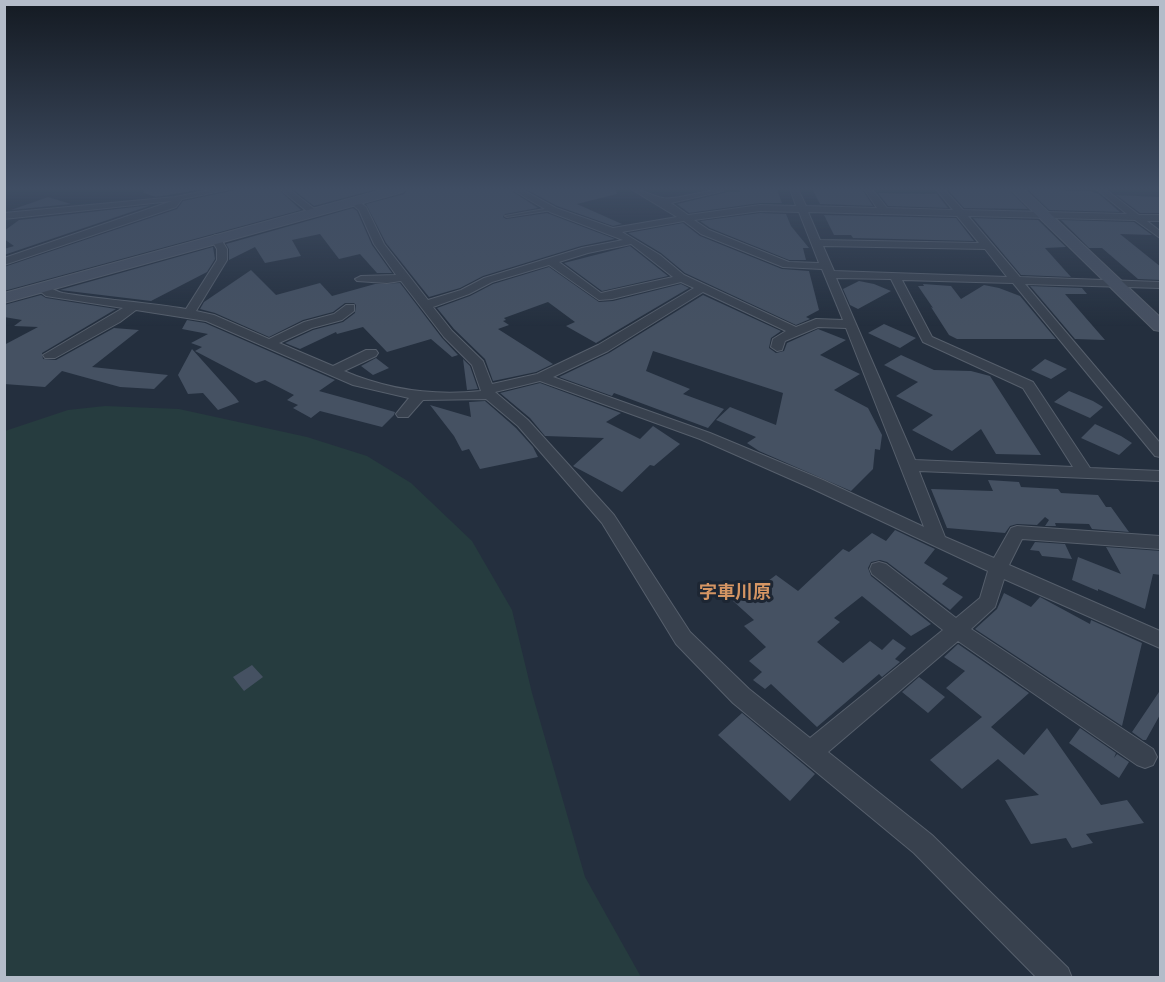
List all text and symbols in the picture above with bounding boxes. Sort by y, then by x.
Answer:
district label: 字車川原 [699,582,771,604]

